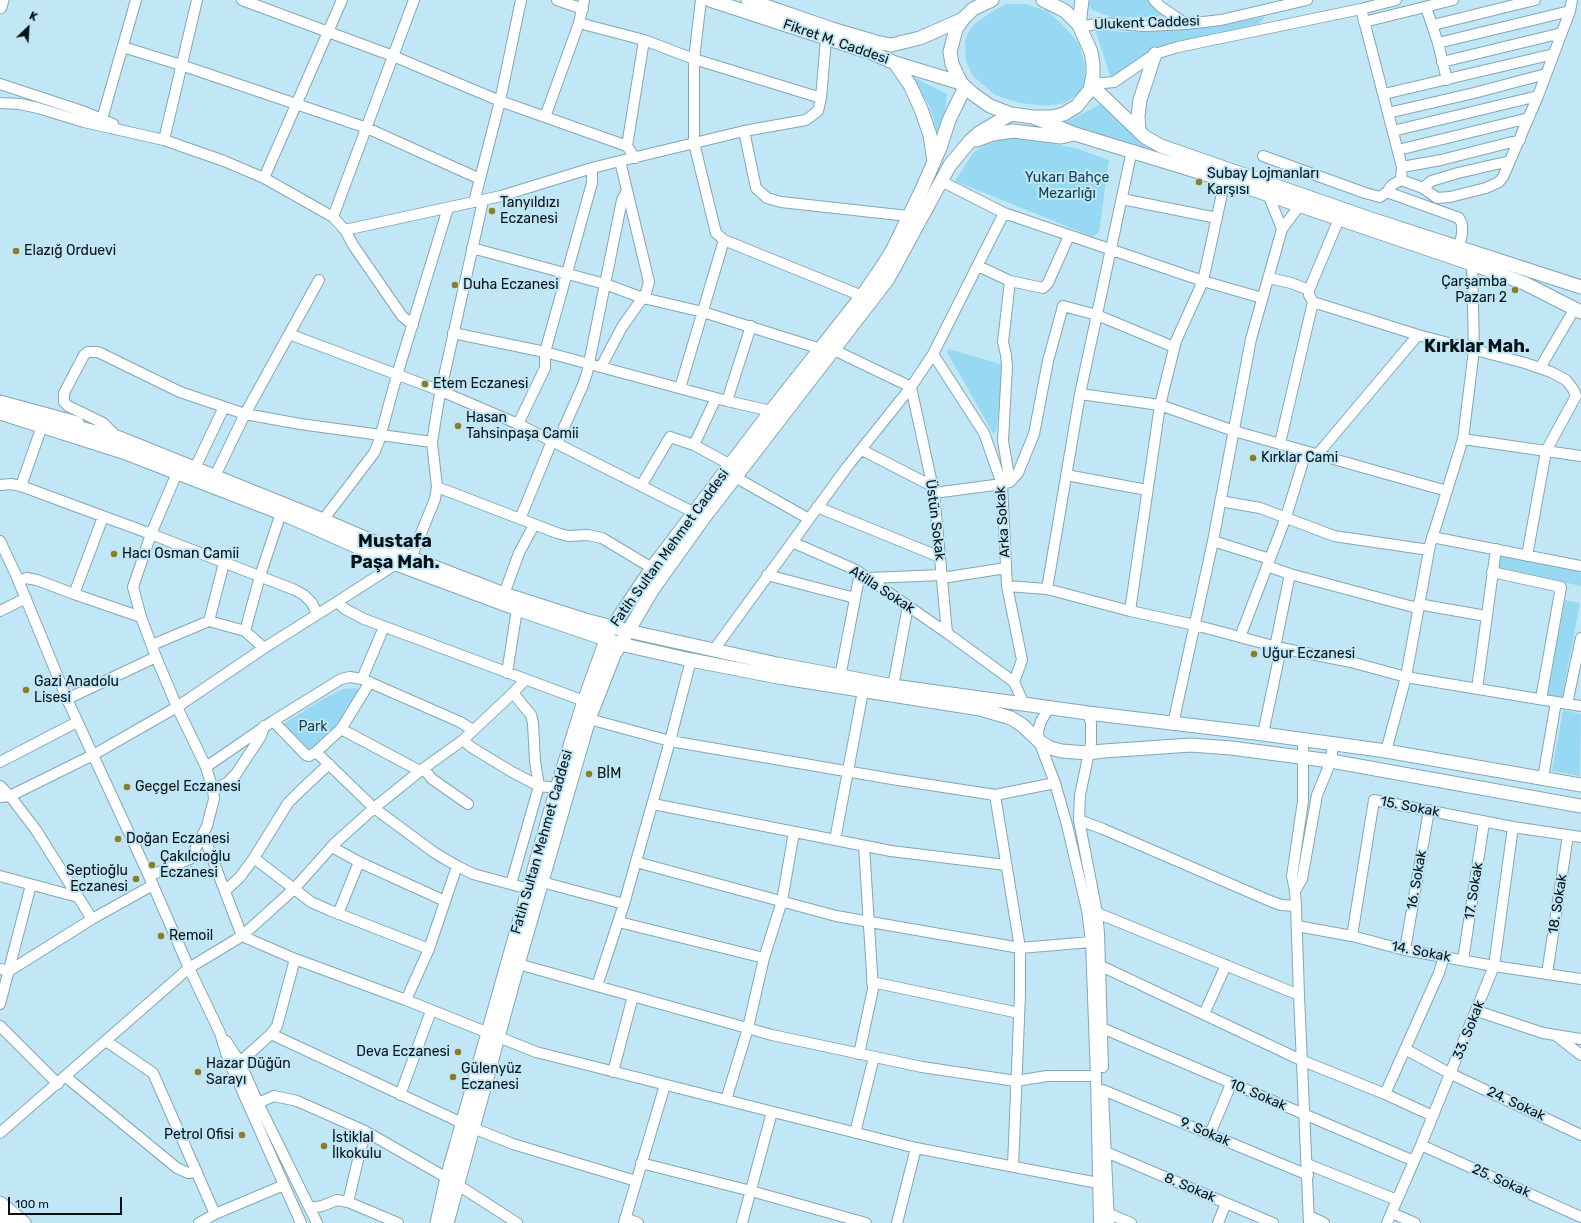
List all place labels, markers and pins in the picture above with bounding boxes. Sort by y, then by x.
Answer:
place label: Subay Lojmanları Karşısı [1207,166,1319,198]
marker: Subay Lojmanları Karşısı [1194,177,1204,187]
place label: Tanyıldızı Eczanesi [500,195,560,228]
marker: Tanyıldızı Eczanesi [487,206,497,216]
place label: Elazığ Orduevi [24,243,116,259]
marker: Elazığ Orduevi [11,246,21,256]
place label: Çarşamba Pazarı 2 [1441,274,1507,306]
place label: Duha Eczanesi [463,277,559,293]
marker: Duha Eczanesi [450,280,460,290]
marker: Çarşamba Pazarı 2 [1510,285,1520,295]
place label: Etem Eczanesi [433,376,528,392]
marker: Etem Eczanesi [420,379,430,389]
place label: Hasan Tahsinpaşa Camii [466,410,579,442]
marker: Hasan Tahsinpaşa Camii [453,421,463,431]
place label: Kırklar Cami [1261,450,1338,466]
marker: Kırklar Cami [1248,453,1258,463]
place label: Hacı Osman Camii [122,546,239,562]
marker: Hacı Osman Camii [109,549,119,559]
place label: Uğur Eczanesi [1262,646,1355,662]
marker: Uğur Eczanesi [1249,649,1259,659]
place label: Gazi Anadolu Lisesi [34,674,119,706]
marker: Gazi Anadolu Lisesi [21,685,31,695]
place label: BİM [597,766,621,782]
marker: BİM [584,769,594,779]
place label: Geçgel Eczanesi [135,779,241,795]
marker: Geçgel Eczanesi [122,782,132,792]
place label: Doğan Eczanesi [126,831,230,847]
marker: Doğan Eczanesi [113,834,123,844]
place label: Çakılcıoğlu Eczanesi [160,849,230,882]
marker: Çakılcıoğlu Eczanesi [147,860,157,870]
place label: Septioğlu Eczanesi [66,863,128,896]
marker: Septioğlu Eczanesi [131,874,141,884]
place label: Remoil [169,928,213,944]
marker: Remoil [156,931,166,941]
place label: Deva Eczanesi [356,1044,450,1060]
marker: Deva Eczanesi [453,1047,463,1057]
place label: Hazar Düğün Sarayı [206,1056,291,1088]
place label: Gülenyüz Eczanesi [461,1061,522,1094]
marker: Hazar Düğün Sarayı [193,1067,203,1077]
marker: Gülenyüz Eczanesi [448,1072,458,1082]
place label: Petrol Ofisi [164,1127,234,1143]
marker: Petrol Ofisi [237,1130,247,1140]
place label: İstiklal İlkokulu [332,1130,382,1162]
marker: İstiklal İlkokulu [319,1141,329,1151]

